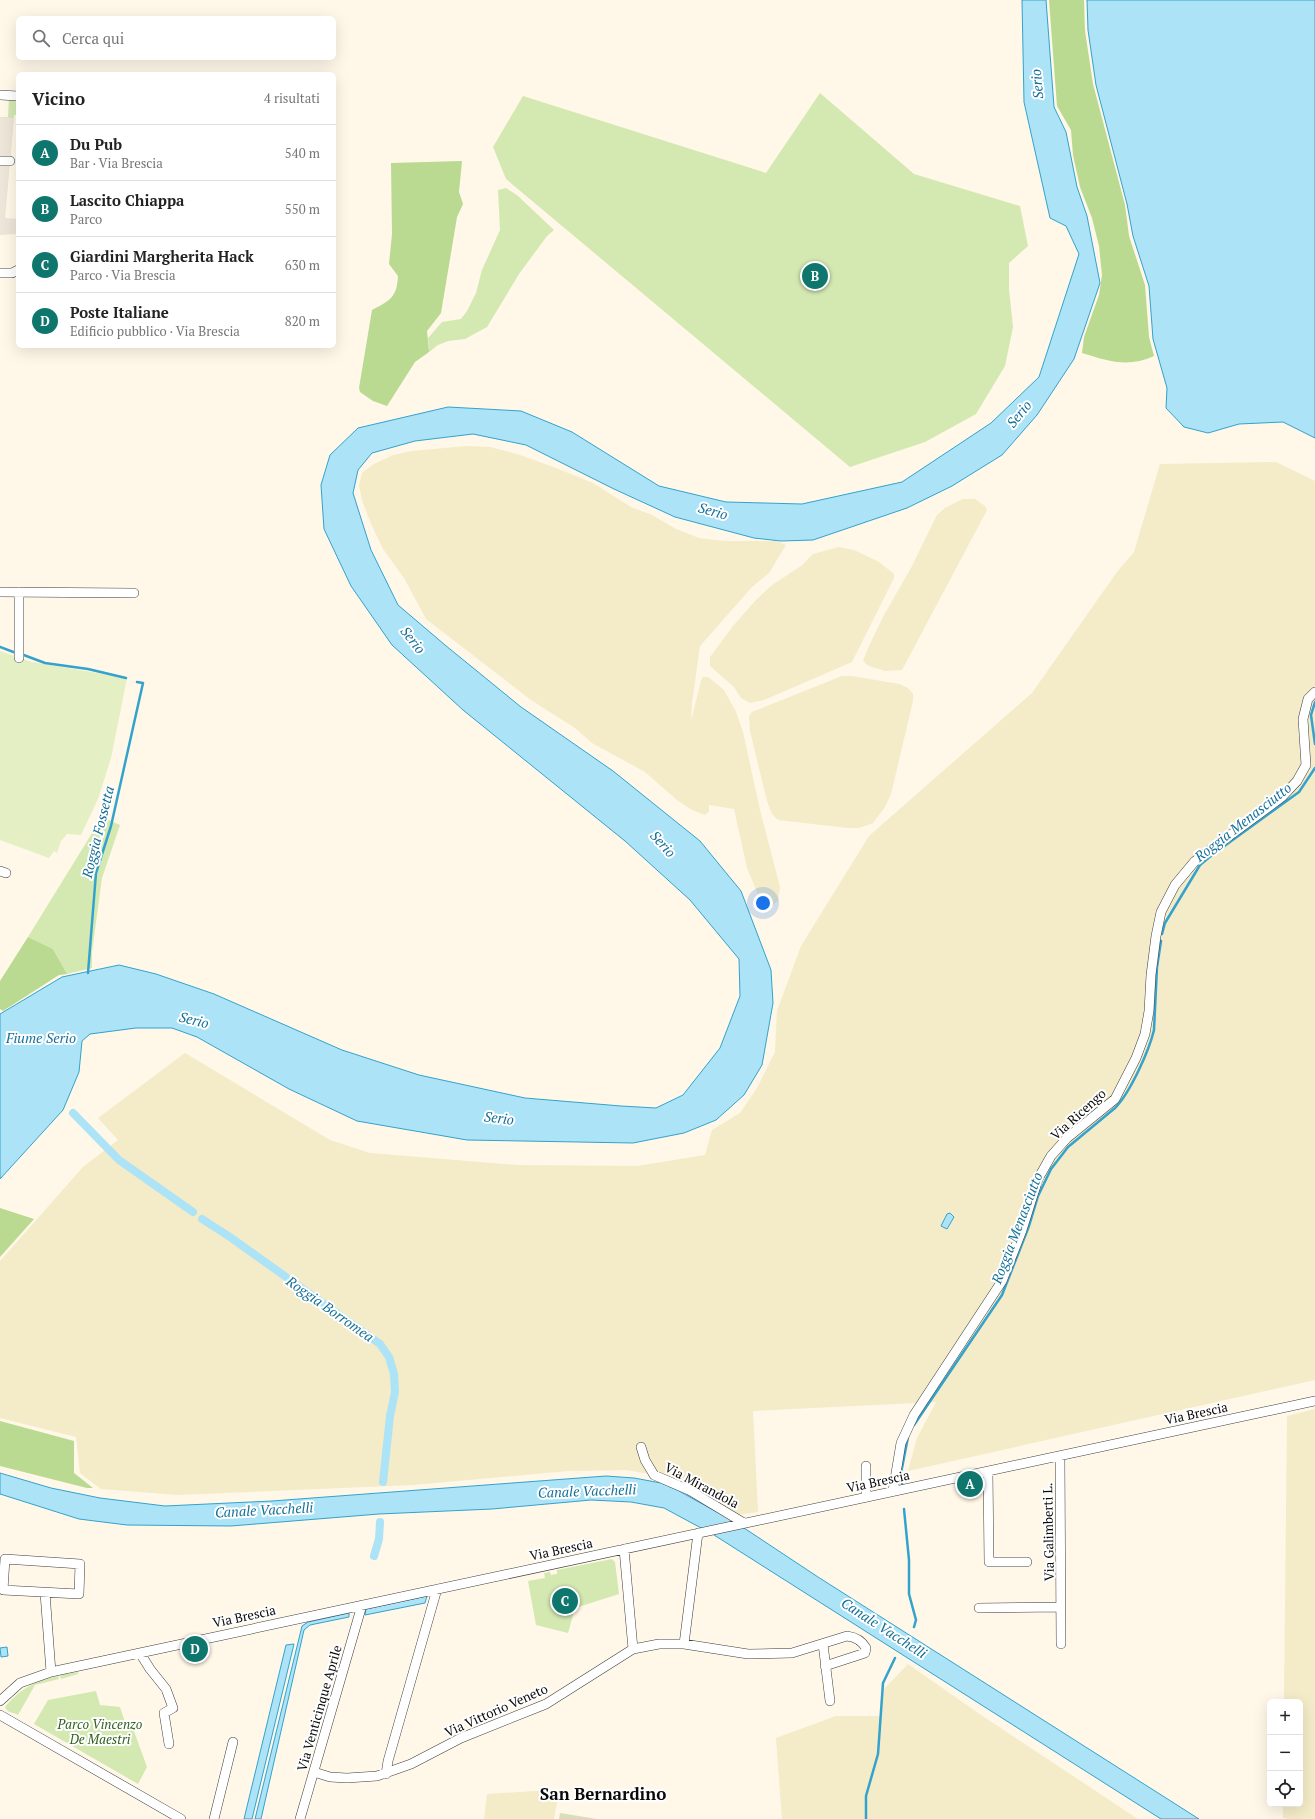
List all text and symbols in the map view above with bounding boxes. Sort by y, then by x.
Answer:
search box [16,16,336,60]
icon: search [30,27,52,49]
text: Cerca qui [62,28,124,48]
water label: Serio [1026,68,1047,100]
text: Vicino [32,87,85,110]
text: 4 risultati [264,89,320,107]
text: Du Pub [70,134,122,154]
text: A [40,144,50,162]
text: 540 m [285,144,320,162]
text: Bar · Via Brescia [70,154,163,172]
text: Lascito Chiappa [70,190,184,210]
text: B [41,200,49,218]
text: 550 m [285,200,320,218]
text: Parco [70,210,102,228]
text: Giardini Margherita Hack [70,246,254,266]
text: C [41,256,49,274]
text: 630 m [285,256,320,274]
pin: B [802,261,828,291]
text: Parco · Via Brescia [70,266,176,284]
text: Poste Italiane [70,302,169,322]
text: D [40,312,50,330]
text: 820 m [285,312,320,330]
text: Edificio pubblico · Via Brescia [70,322,240,340]
water label: Serio [1002,396,1035,431]
water label: Serio [696,497,730,524]
water label: Serio [397,622,430,657]
water label: Roggia Menasciutto [1190,778,1295,866]
water label: Roggia Fossetta [77,784,118,881]
water label: Serio [646,826,681,861]
your location [753,893,773,913]
water label: Serio [177,1007,211,1032]
water label: Fiume Serio [5,1028,76,1047]
street label: Via Ricengo [1046,1084,1110,1144]
water label: Serio [483,1106,515,1129]
water label: Roggia Menasciutto [986,1169,1047,1287]
water label: Roggia Borromea [282,1271,378,1346]
street label: Via Brescia [1163,1397,1230,1428]
street label: Via Mirandola [662,1458,743,1512]
street label: Via Brescia [845,1465,912,1496]
pin: A [957,1469,983,1499]
water label: Canale Vacchelli [537,1479,637,1502]
street label: Via Galimberti L. [1038,1483,1058,1581]
water label: Canale Vacchelli [214,1497,314,1522]
street label: Via Brescia [528,1533,595,1564]
pin: C [552,1586,578,1616]
water label: Canale Vacchelli [838,1593,931,1662]
street label: Via Brescia [211,1600,278,1631]
pin: D [182,1634,208,1664]
street label: Via Venticinque Aprile [292,1643,346,1773]
street label: Via Vittorio Veneto [442,1679,550,1741]
map controls [1267,1699,1303,1807]
button: + [1267,1699,1303,1735]
park label: Parco Vincenzo De Maestri [57,1715,143,1748]
button: − [1267,1735,1303,1771]
button: locate [1267,1771,1303,1807]
district label: San Bernardino [540,1782,666,1805]

